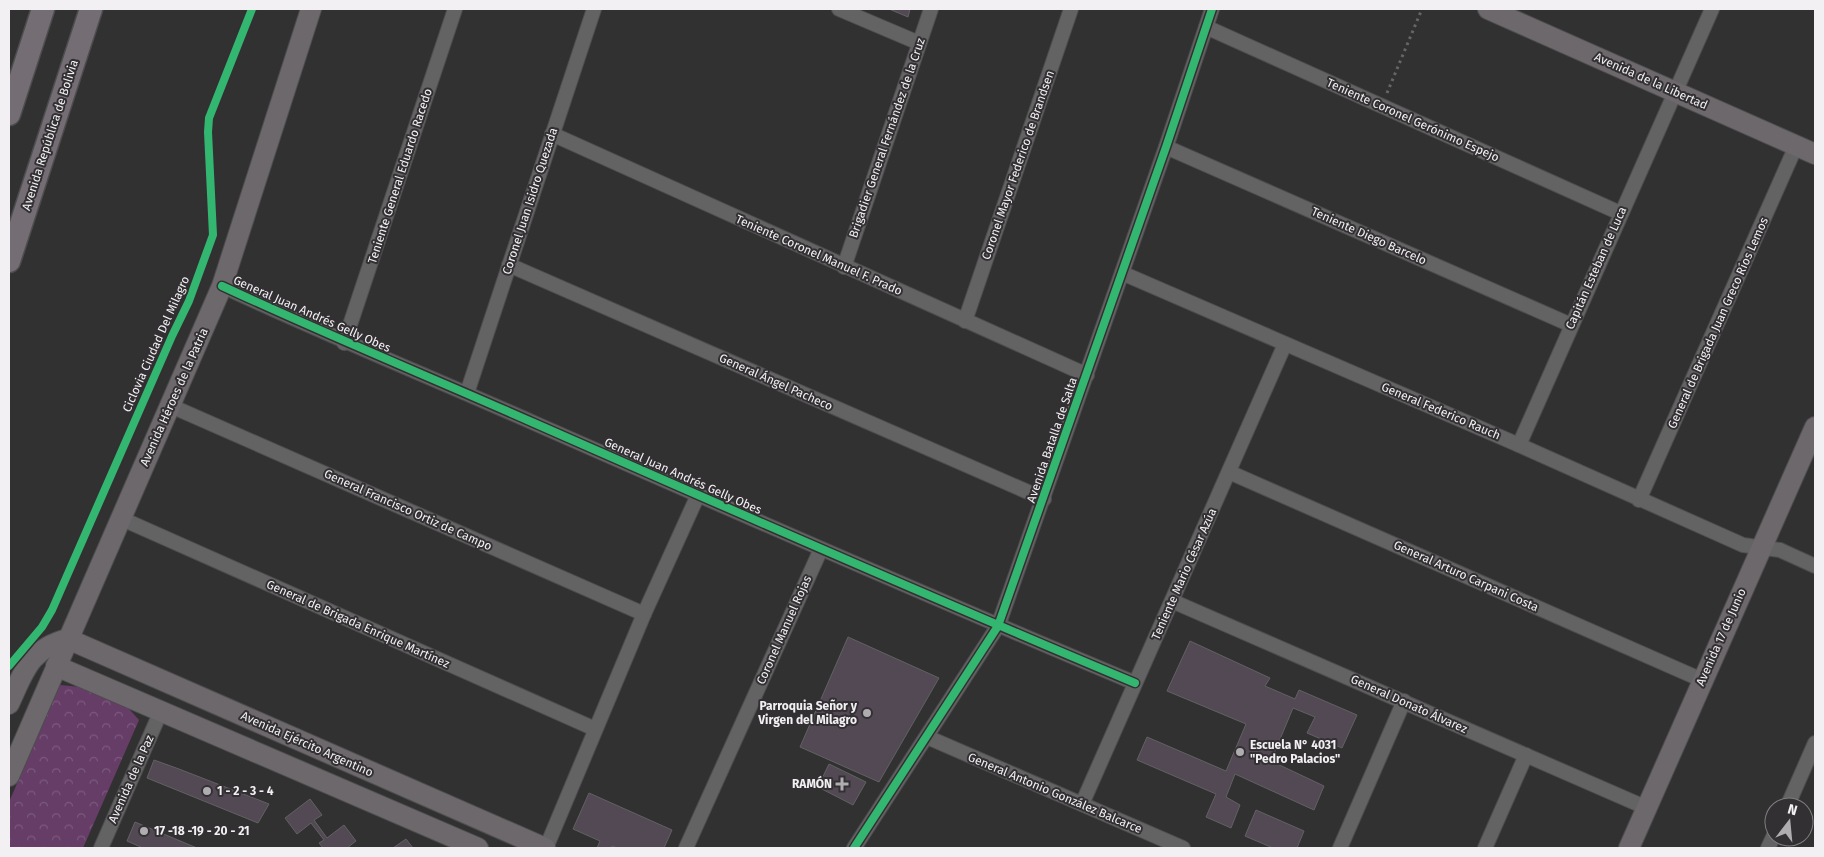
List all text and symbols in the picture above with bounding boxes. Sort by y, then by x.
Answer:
street label: Brigadier General Fernández de la Cruz [846,36,928,240]
street label: Avenida de la Libertad [1592,50,1710,112]
street label: Avenida República de Bolivia [19,58,81,212]
street label: Coronel Mayor Federico de Brandsen [979,69,1057,261]
street label: Teniente Coronel Gerónimo Espejo [1325,76,1501,164]
street label: Teniente General Eduardo Racedo [365,87,435,265]
street label: Coronel Juan Isidro Quezada [500,126,560,276]
street label: Teniente Diego Barcelo [1309,204,1429,268]
street label: Capitán Esteban de Luca [1563,204,1629,332]
street label: Teniente Coronel Manuel F. Prado [734,212,904,298]
street label: General de Brigada Juan Greco Ríos Lemos [1665,215,1771,431]
street label: General Juan Andrés Gelly Obes [231,273,393,355]
street label: Ciclovia Ciudad Del Milagro [120,274,192,414]
street label: Avenida Héroes de la Patria [137,326,211,468]
street label: General Ángel Pacheco [717,350,835,413]
street label: Avenida Batalla de Salta [1024,375,1080,505]
street label: General Federico Rauch [1379,380,1503,442]
street label: General Juan Andrés Gelly Obes [602,435,764,517]
street label: General Francisco Ortiz de Campo [322,467,494,553]
street label: Teniente Mario César Azúa [1149,506,1219,642]
street label: General Arturo Carpani Costa [1391,538,1541,614]
street label: Coronel Manuel Rojas [754,573,814,687]
street label: General de Brigada Enrique Martínez [264,577,452,671]
street label: Avenida 17 de Junio [1693,586,1749,688]
street label: General Donato Álvarez [1349,671,1470,736]
place label: Parroquia Señor y Virgen del Milagro [757,699,858,727]
marker: Parroquia Señor y Virgen del Milagro [861,707,873,719]
street label: Avenida Ejército Argentino [239,708,375,780]
street label: Avenida de la Paz [105,733,157,825]
place label: Escuela N° 4031 "Pedro Palacios" [1250,738,1340,766]
marker: Escuela N° 4031 "Pedro Palacios" [1234,746,1246,758]
street label: General Antonio González Balcarce [966,750,1144,836]
place label: RAMÓN [792,775,832,791]
marker: RAMÓN [836,778,848,790]
place label: 1 - 2 - 3 - 4 [217,784,274,798]
marker: 1 - 2 - 3 - 4 [201,785,213,797]
north arrow [1764,797,1814,847]
text: N [1786,801,1799,819]
place label: 17 -18 -19 - 20 - 21 [154,824,250,838]
marker: 17 -18 -19 - 20 - 21 [138,825,150,837]

